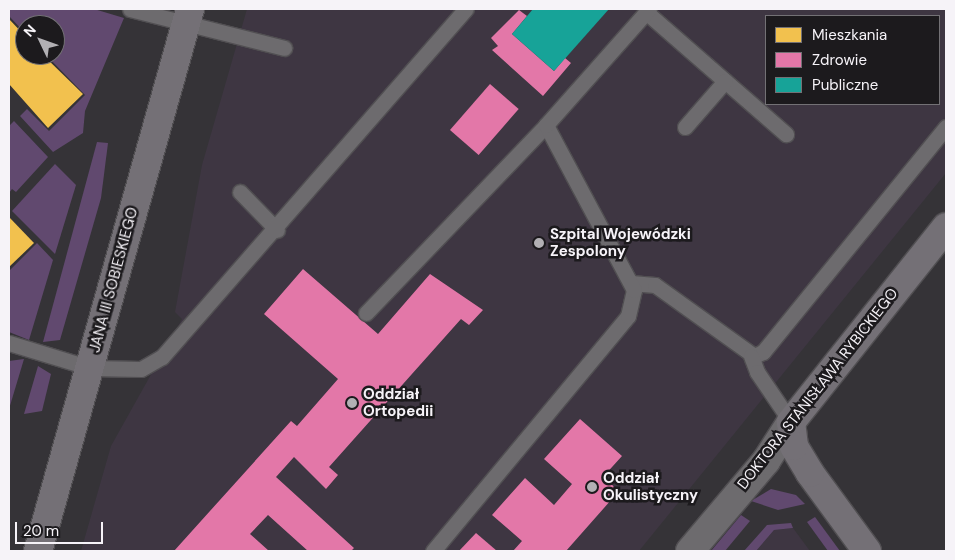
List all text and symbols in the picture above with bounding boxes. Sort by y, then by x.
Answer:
north arrow [15,15,65,65]
legend [765,15,940,105]
text: N [19,21,40,40]
text: Mieszkania [812,25,887,45]
text: Zdrowie [812,50,867,70]
text: Publiczne [812,75,878,95]
street label: JANA III SOBIESKIEGO [86,205,142,355]
place label: Szpital Wojewódzki Zespolony [550,225,691,260]
marker: Szpital Wojewódzki Zespolony [532,236,546,250]
street label: DOKTORA STANISŁAWA RYBICKIEGO [734,285,902,493]
place label: Oddział Ortopedii [363,385,433,420]
marker: Oddział Ortopedii [345,396,359,410]
place label: Oddział Okulistyczny [603,469,698,504]
marker: Oddział Okulistyczny [585,480,599,494]
scale bar [18,512,105,544]
text: 20 m [23,521,59,541]

